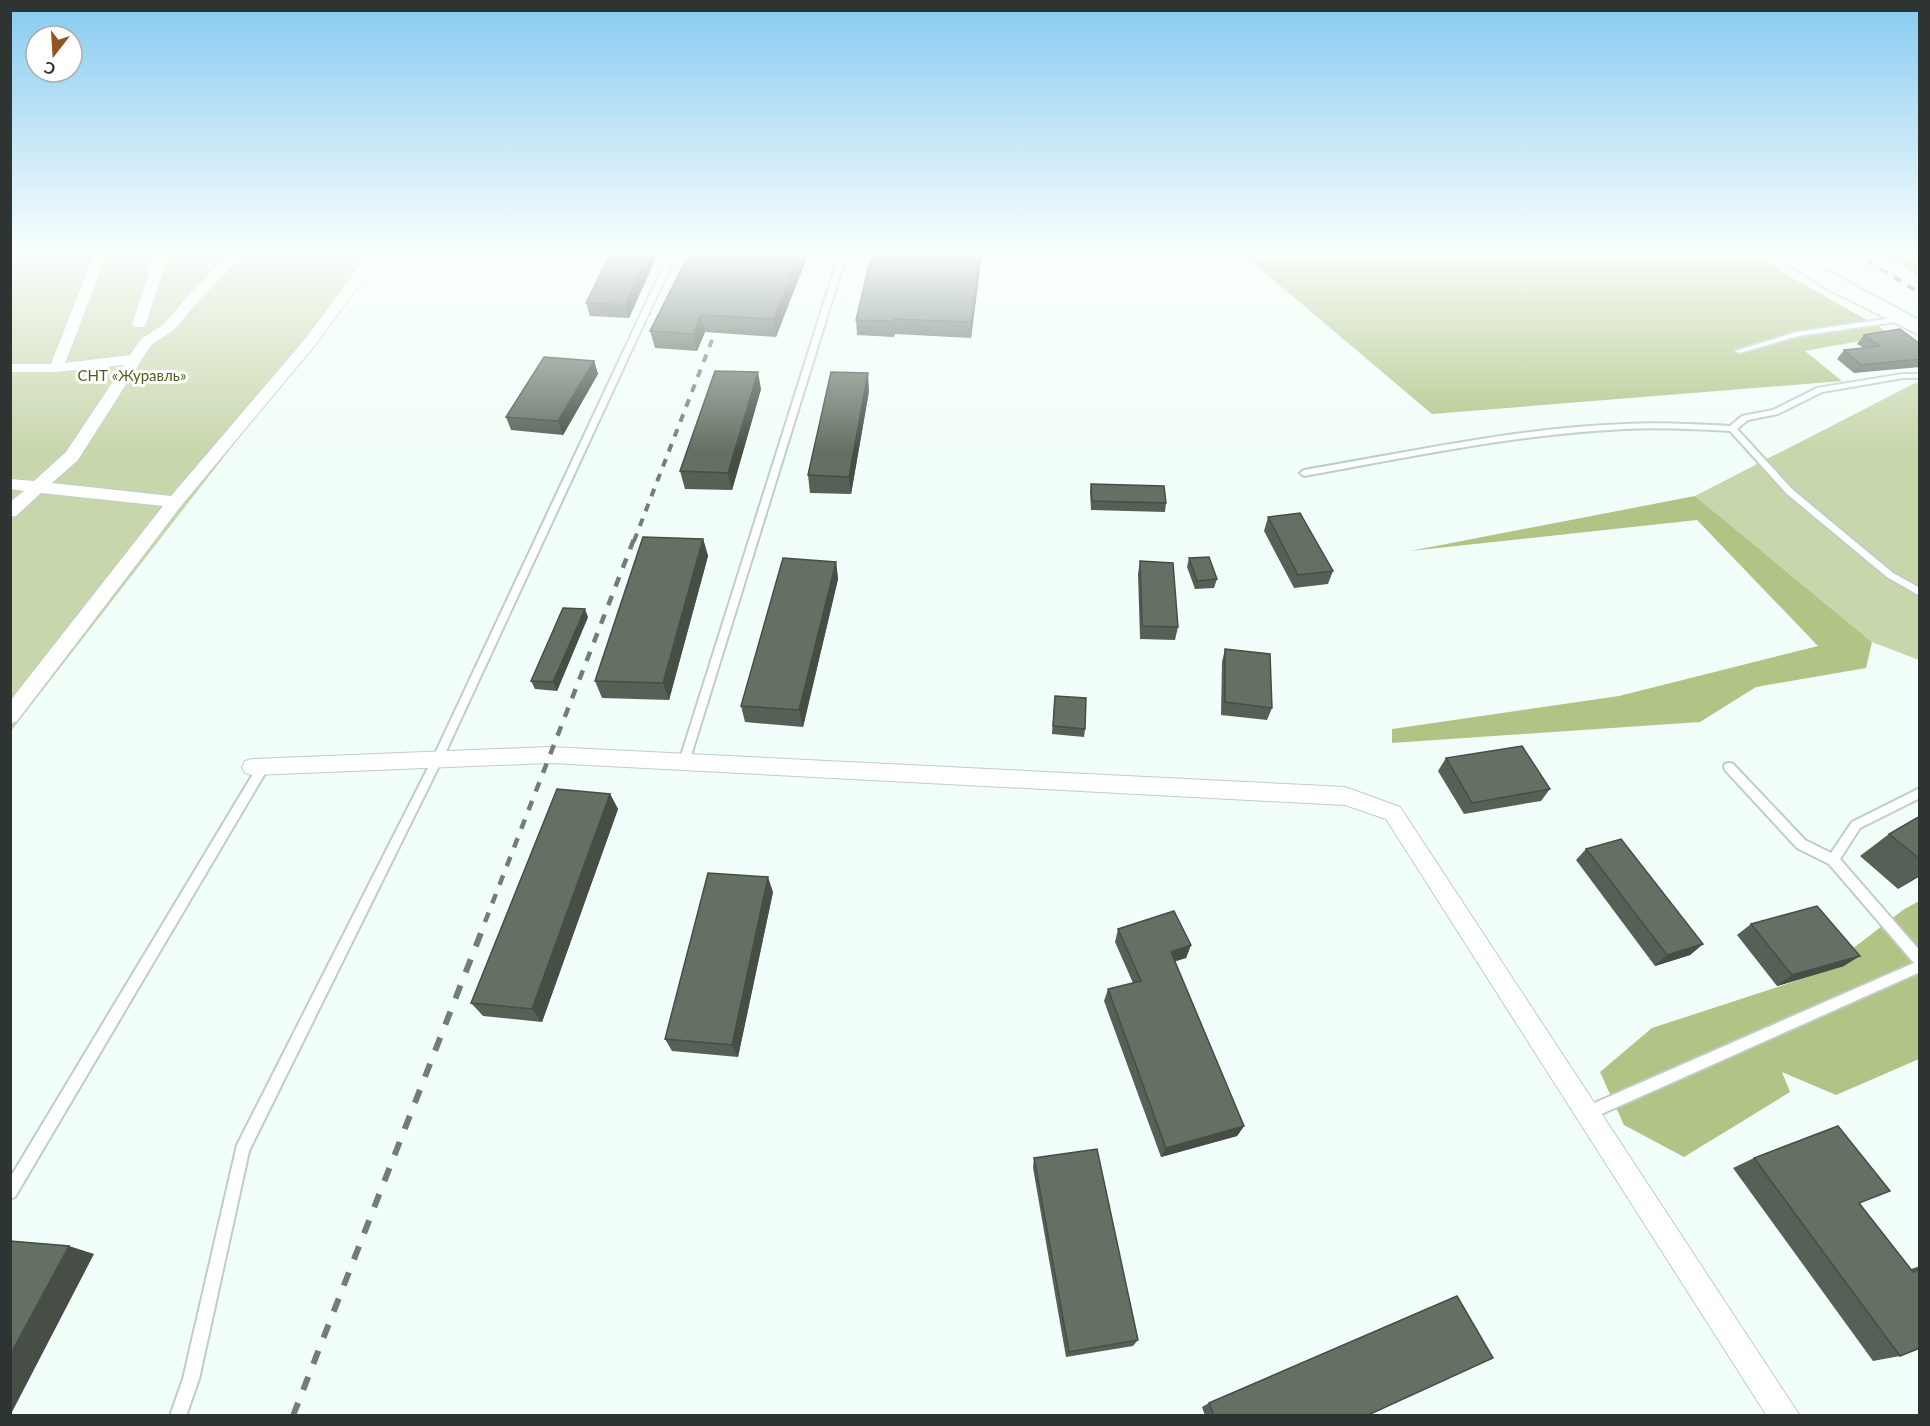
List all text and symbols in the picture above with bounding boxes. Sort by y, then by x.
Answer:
north arrow [24,24,84,84]
text: С [41,58,57,79]
park label: СНТ «Журавль» [78,366,186,384]

